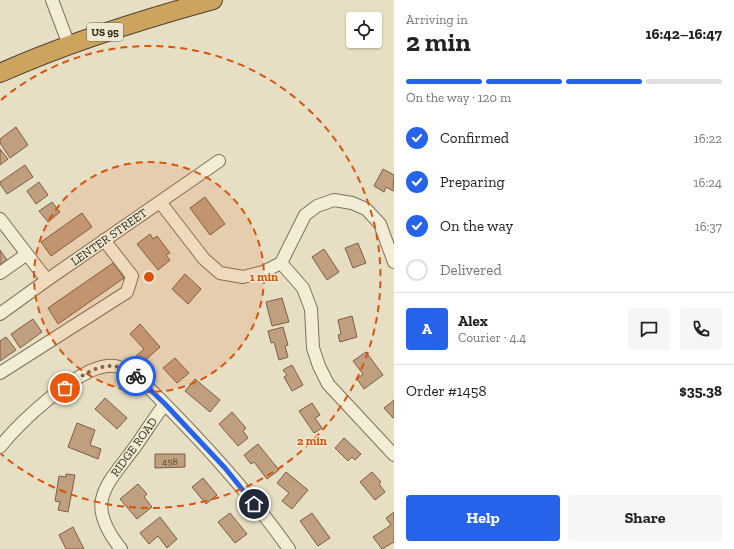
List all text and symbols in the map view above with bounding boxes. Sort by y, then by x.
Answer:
map controls [346,12,382,48]
button: locate [346,12,382,48]
text: Arriving in [406,12,468,27]
road number: US 95 [87,23,123,41]
text: 16:42–16:47 [645,25,722,43]
text: 2 min [406,26,471,58]
text: On the way · 120 m [406,90,511,105]
icon: check [406,127,428,149]
text: Confirmed [440,129,509,147]
text: 16:22 [694,131,722,146]
icon: check [406,171,428,193]
text: Preparing [440,173,505,191]
text: 16:24 [693,175,722,190]
street label: LENTER STREET [68,205,150,269]
icon: check [406,215,428,237]
text: On the way [440,217,513,235]
text: 16:37 [695,219,722,234]
text: Delivered [440,261,502,279]
centre of rings [142,270,156,284]
text: 1 min [250,270,278,284]
button: chat [628,308,670,350]
button: phone [680,308,722,350]
text: Alex [458,312,488,330]
text: A [422,320,432,338]
text: Courier · 4.4 [458,330,526,345]
courier [116,356,156,396]
icon: bike [125,365,147,387]
pin [48,371,82,405]
icon: bag [54,377,76,399]
text: Order #1458 [406,382,486,400]
text: $35.38 [679,382,722,400]
street label: RIDGE ROAD [108,415,160,479]
text: 2 min [297,434,327,448]
house number: 458 [162,456,178,468]
pin [237,487,271,521]
icon: home [243,493,265,515]
button: Help [406,495,560,541]
button: Share [568,495,722,541]

